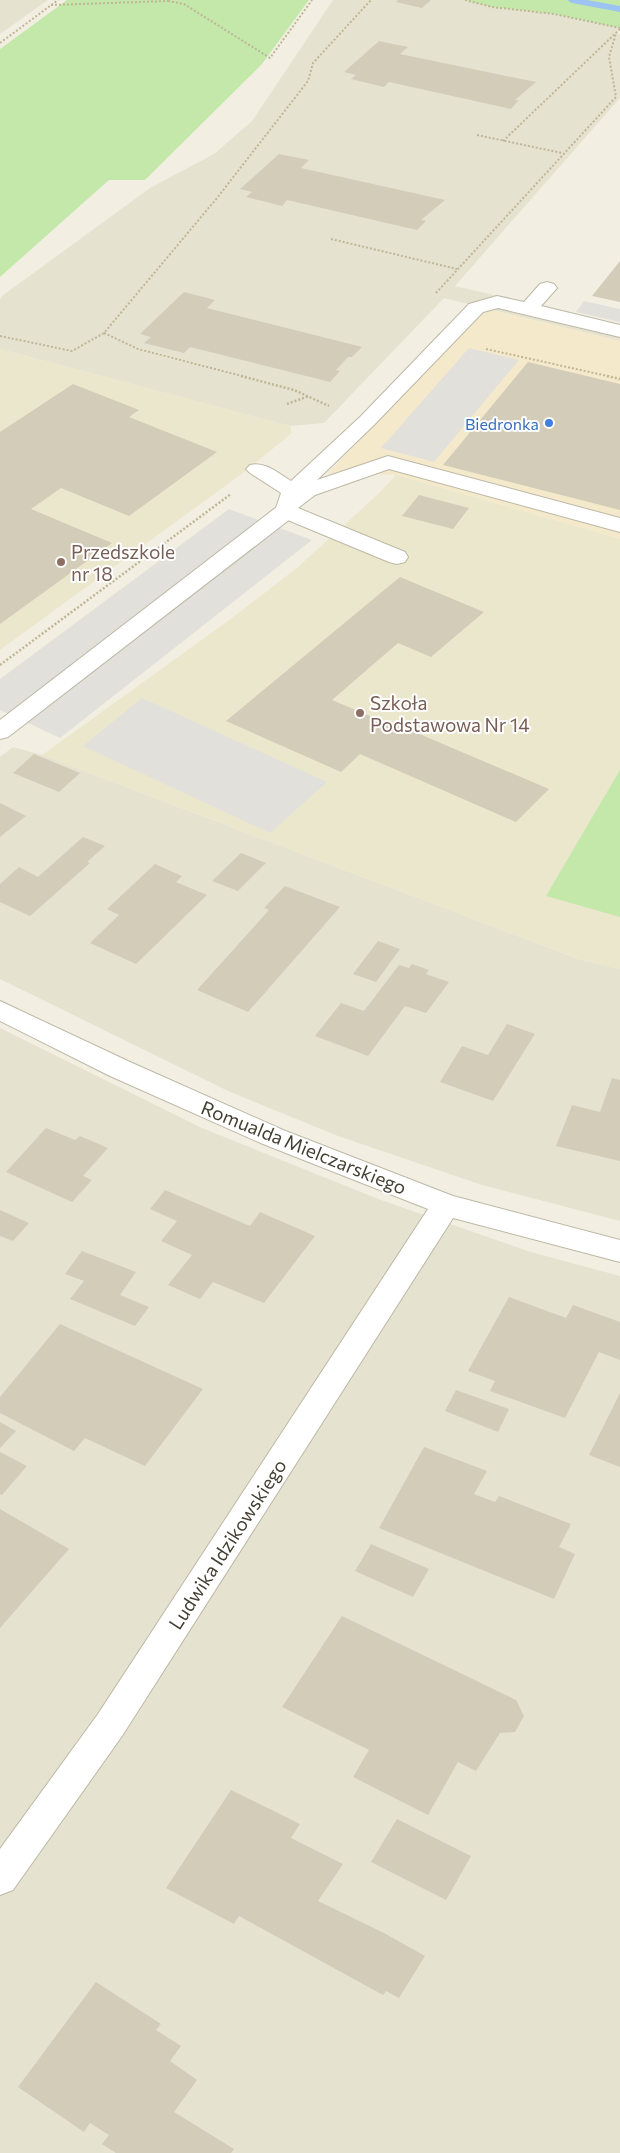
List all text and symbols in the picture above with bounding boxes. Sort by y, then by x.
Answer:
place label: Biedronka [465,414,539,433]
marker: Biedronka [543,417,555,429]
place label: Przedszkole nr 18 [71,540,175,585]
marker: Przedszkole nr 18 [55,556,67,568]
place label: Szkoła Podstawowa Nr 14 [370,691,530,736]
marker: Szkoła Podstawowa Nr 14 [354,707,366,719]
street label: Romualda Mielczarskiego [198,1095,410,1199]
street label: Ludwika Idzikowskiego [163,1455,291,1633]

